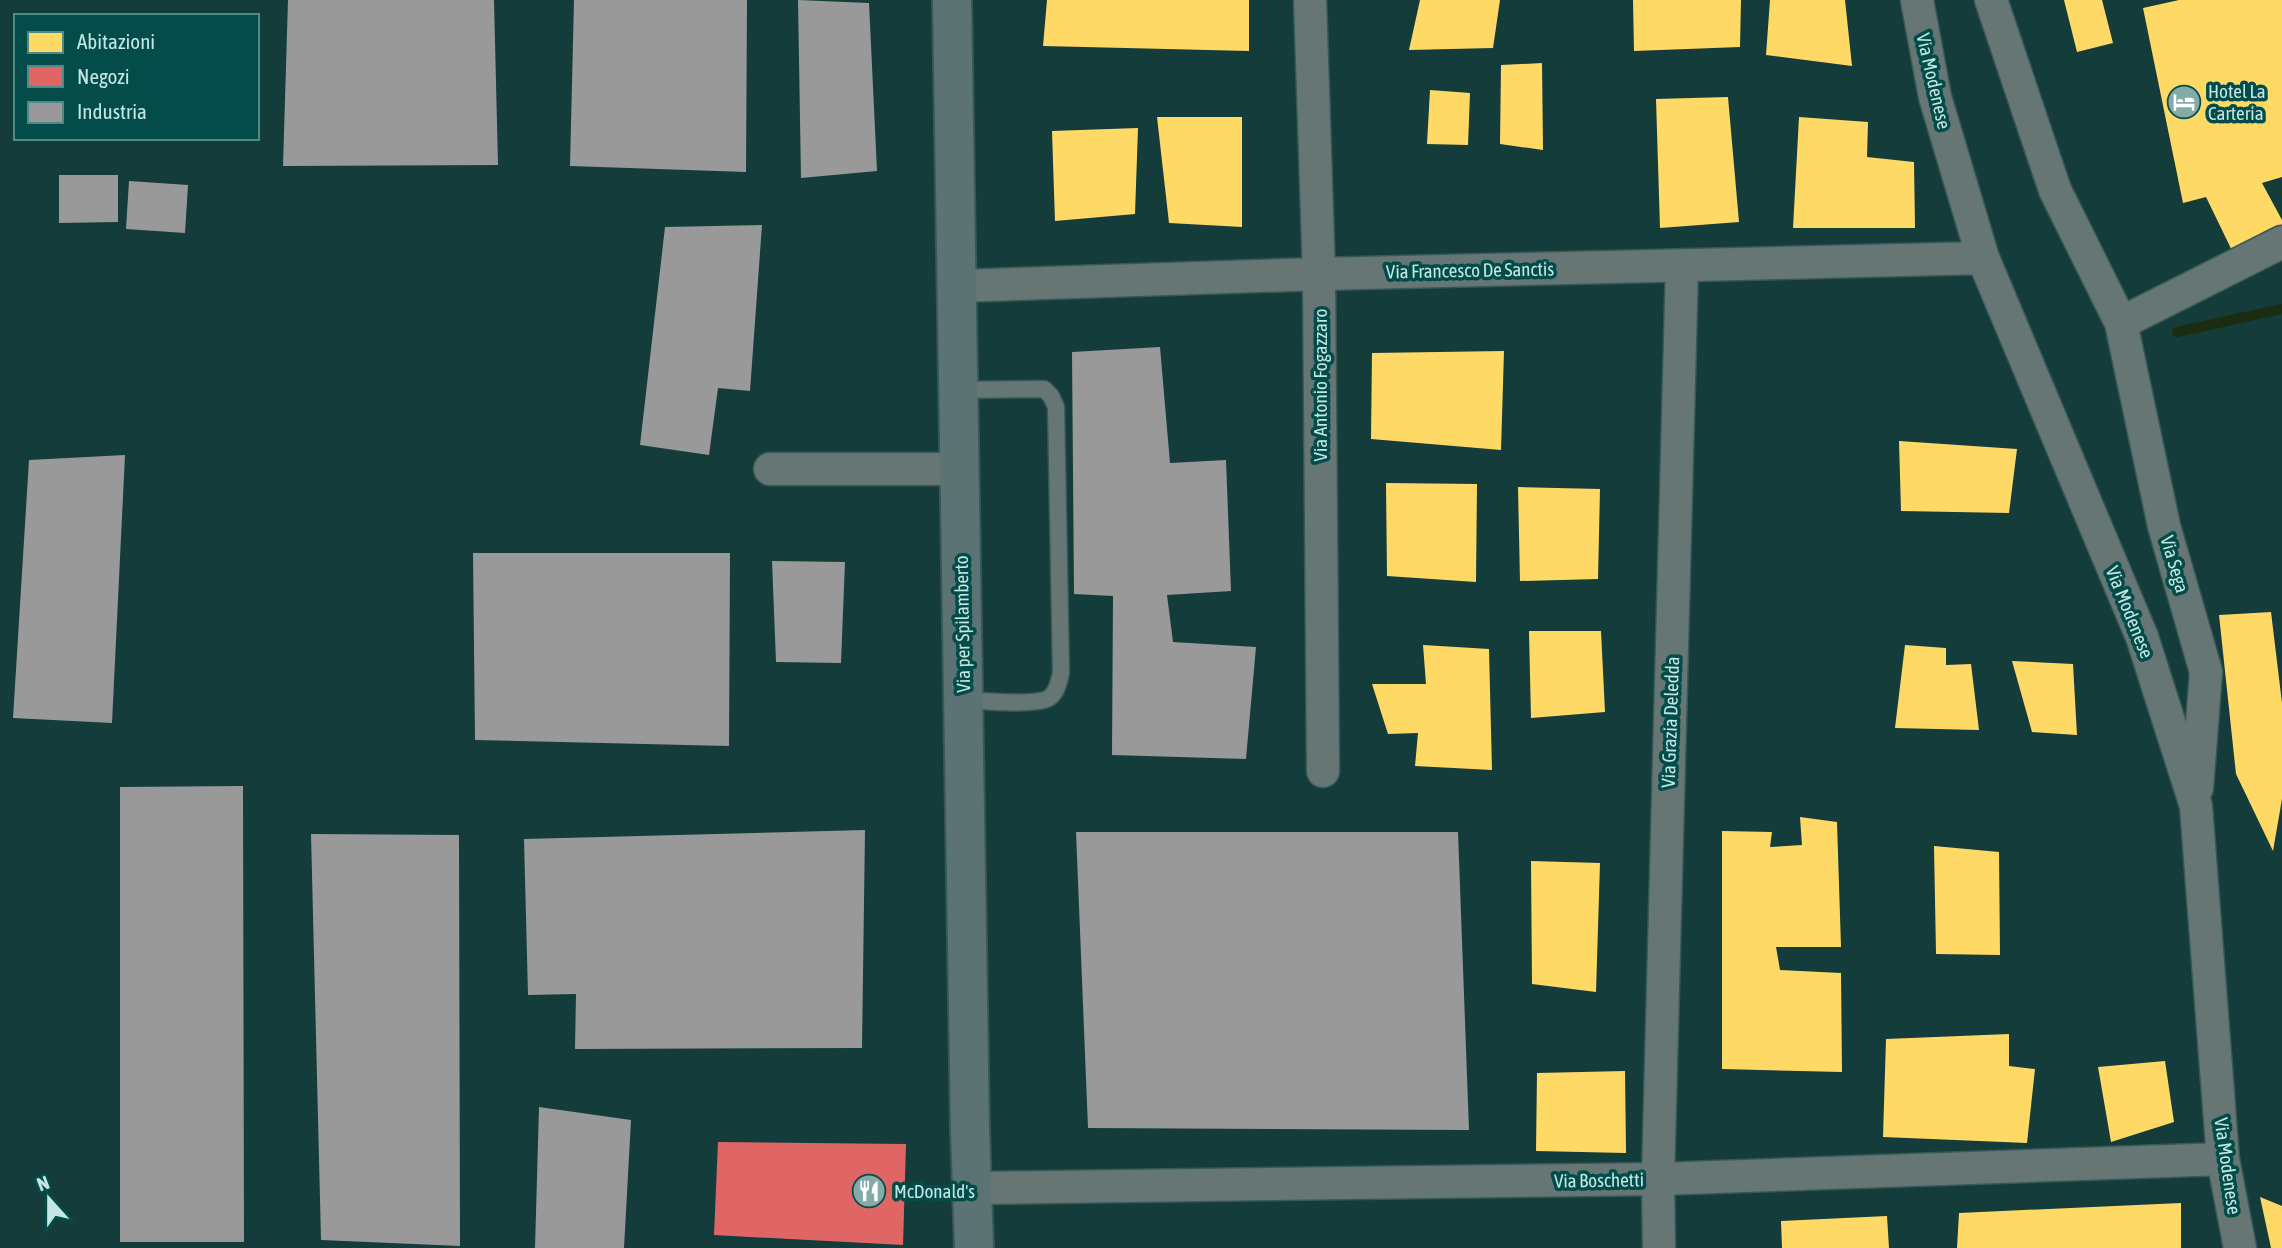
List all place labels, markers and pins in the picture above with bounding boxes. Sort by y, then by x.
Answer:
place label: Hotel La Carteria [2208,80,2266,124]
hotel icon: Hotel La Carteria [2165,83,2203,121]
restaurant icon: McDonald's [850,1172,888,1210]
place label: McDonald's [894,1180,975,1202]

